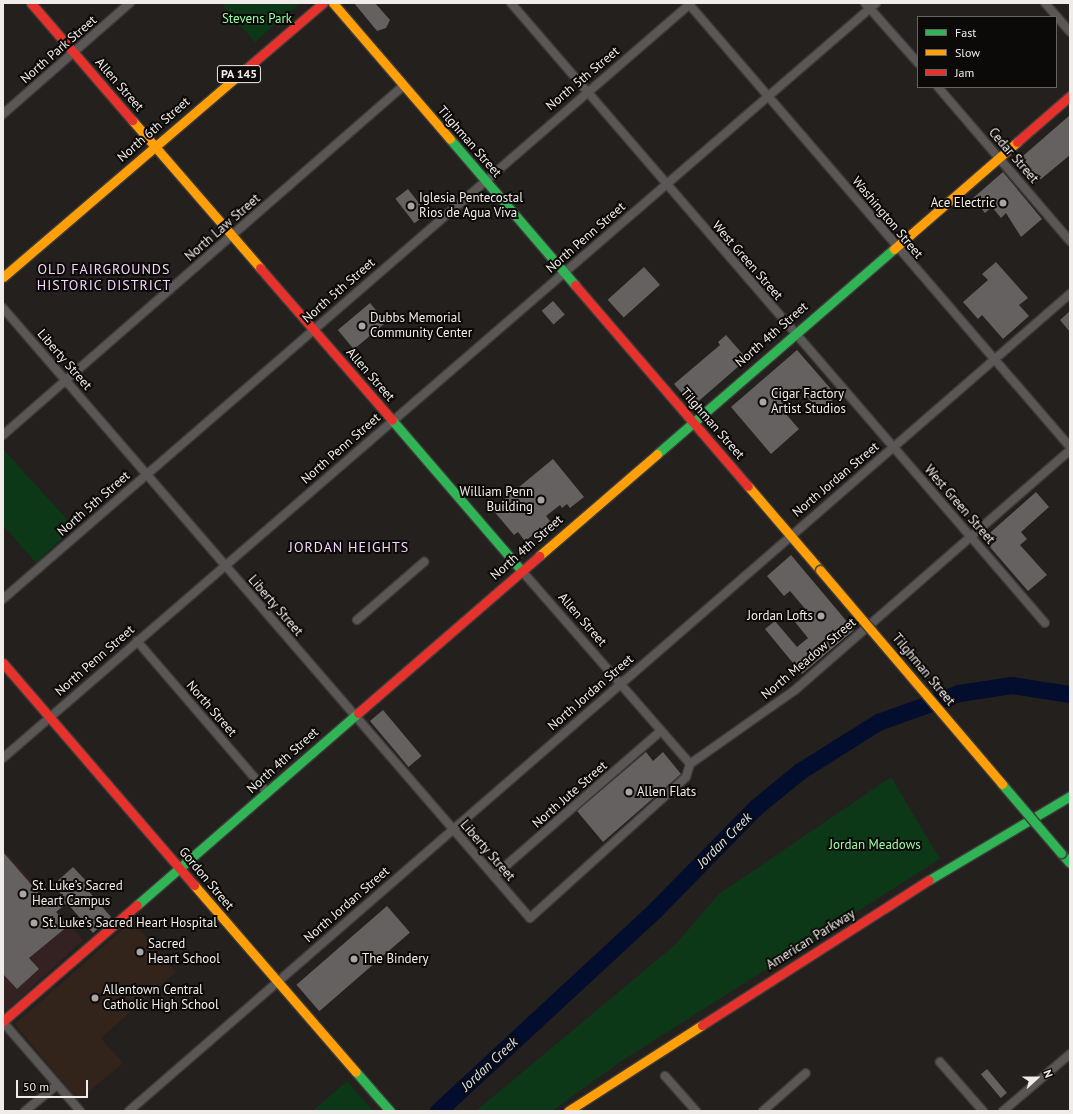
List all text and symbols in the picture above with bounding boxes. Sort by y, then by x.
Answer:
park label: Stevens Park [222,11,292,27]
street label: North Park Street [18,13,100,87]
legend [917,16,1057,88]
text: Fast [955,25,976,40]
street label: North 5th Street [543,44,623,114]
text: Slow [955,45,980,60]
street label: Allen Street [92,55,146,115]
road number: PA 145 [216,64,262,84]
text: Jam [955,65,974,80]
street label: North 6th Street [115,94,193,166]
street label: Tilghman Street [434,103,504,181]
street label: Cedar Street [985,125,1041,187]
street label: Washington Street [848,174,926,262]
street label: North Law Street [182,191,264,265]
place label: Iglesia Pentecostal Rios de Agua Viva [419,191,523,222]
place label: Ace Electric [931,195,995,211]
marker: Ace Electric [998,198,1008,208]
street label: North Penn Street [543,199,629,277]
marker: Iglesia Pentecostal Rios de Agua Viva [406,201,416,211]
street label: West Green Street [709,218,785,304]
street label: North 5th Street [300,255,378,327]
district label: OLD FAIRGROUNDS HISTORIC DISTRICT [37,261,171,294]
street label: North 4th Street [733,299,811,371]
place label: Dubbs Memorial Community Center [370,311,473,342]
marker: Dubbs Memorial Community Center [357,321,367,331]
street label: Liberty Street [33,326,95,394]
street label: Allen Street [343,345,397,405]
street label: Tilghman Street [677,385,747,463]
place label: Cigar Factory Artist Studios [771,387,846,418]
marker: Cigar Factory Artist Studios [758,397,768,407]
street label: North Penn Street [298,410,384,488]
street label: North Jordan Street [790,439,882,521]
street label: West Green Street [921,462,997,548]
street label: North 5th Street [55,468,133,540]
place label: William Penn Building [460,485,533,516]
marker: William Penn Building [536,495,546,505]
street label: North 4th Street [488,512,566,584]
district label: JORDAN HEIGHTS [289,539,409,555]
street label: Liberty Street [244,572,306,640]
street label: Allen Street [555,590,609,650]
place label: Jordan Lofts [747,608,813,624]
marker: Jordan Lofts [816,611,826,621]
street label: North Meadow Street [758,615,860,703]
street label: North Penn Street [52,622,138,700]
street label: Tilghman Street [888,631,958,709]
street label: North Jordan Street [545,652,637,734]
street label: North Street [183,678,239,740]
street label: North 4th Street [244,725,322,797]
street label: North Jute Street [529,758,611,832]
place label: Allen Flats [637,784,696,800]
marker: Allen Flats [624,787,634,797]
water label: Jordan Creek [693,809,755,871]
street label: Liberty Street [456,817,518,885]
park label: Jordan Meadows [829,837,921,853]
street label: Gordon Street [175,844,237,914]
street label: North Jordan Street [301,864,393,946]
place label: St. Luke’s Sacred Heart Campus [32,879,124,910]
marker: St. Luke’s Sacred Heart Campus [17,888,29,900]
street label: American Parkway [764,906,858,974]
place label: St. Luke’s Sacred Heart Hospital [42,915,218,931]
marker: St. Luke’s Sacred Heart Hospital [29,918,39,928]
place label: Sacred Heart School [148,937,220,968]
marker: Sacred Heart School [135,947,145,957]
place label: The Bindery [362,951,429,967]
marker: The Bindery [349,954,359,964]
place label: Allentown Central Catholic High School [103,983,219,1014]
marker: Allentown Central Catholic High School [90,993,100,1003]
water label: Jordan Creek [457,1033,521,1095]
north arrow [1017,1058,1057,1098]
text: N [1040,1068,1056,1080]
scale bar [18,1072,90,1098]
text: 50 m [23,1079,49,1094]

